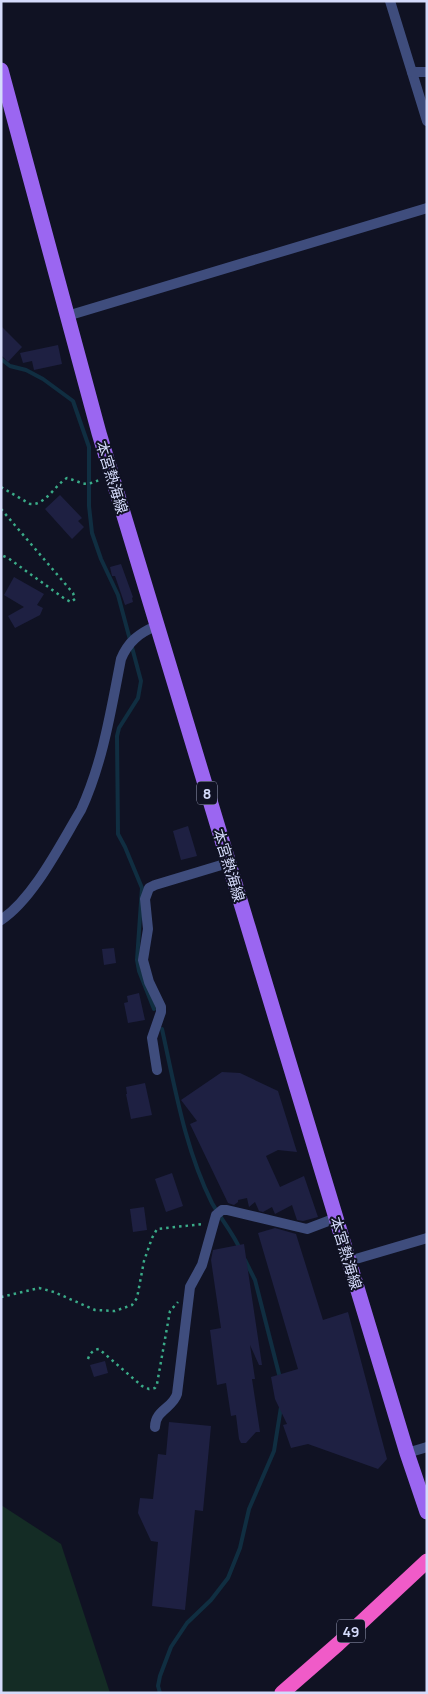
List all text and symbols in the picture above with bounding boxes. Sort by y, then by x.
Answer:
street label: 本宮熱海線 [91,438,133,516]
road number: 8 [197,781,217,804]
street label: 本宮熱海線 [208,826,250,904]
street label: 本宮熱海線 [325,1214,367,1292]
road number: 49 [337,1620,365,1642]

